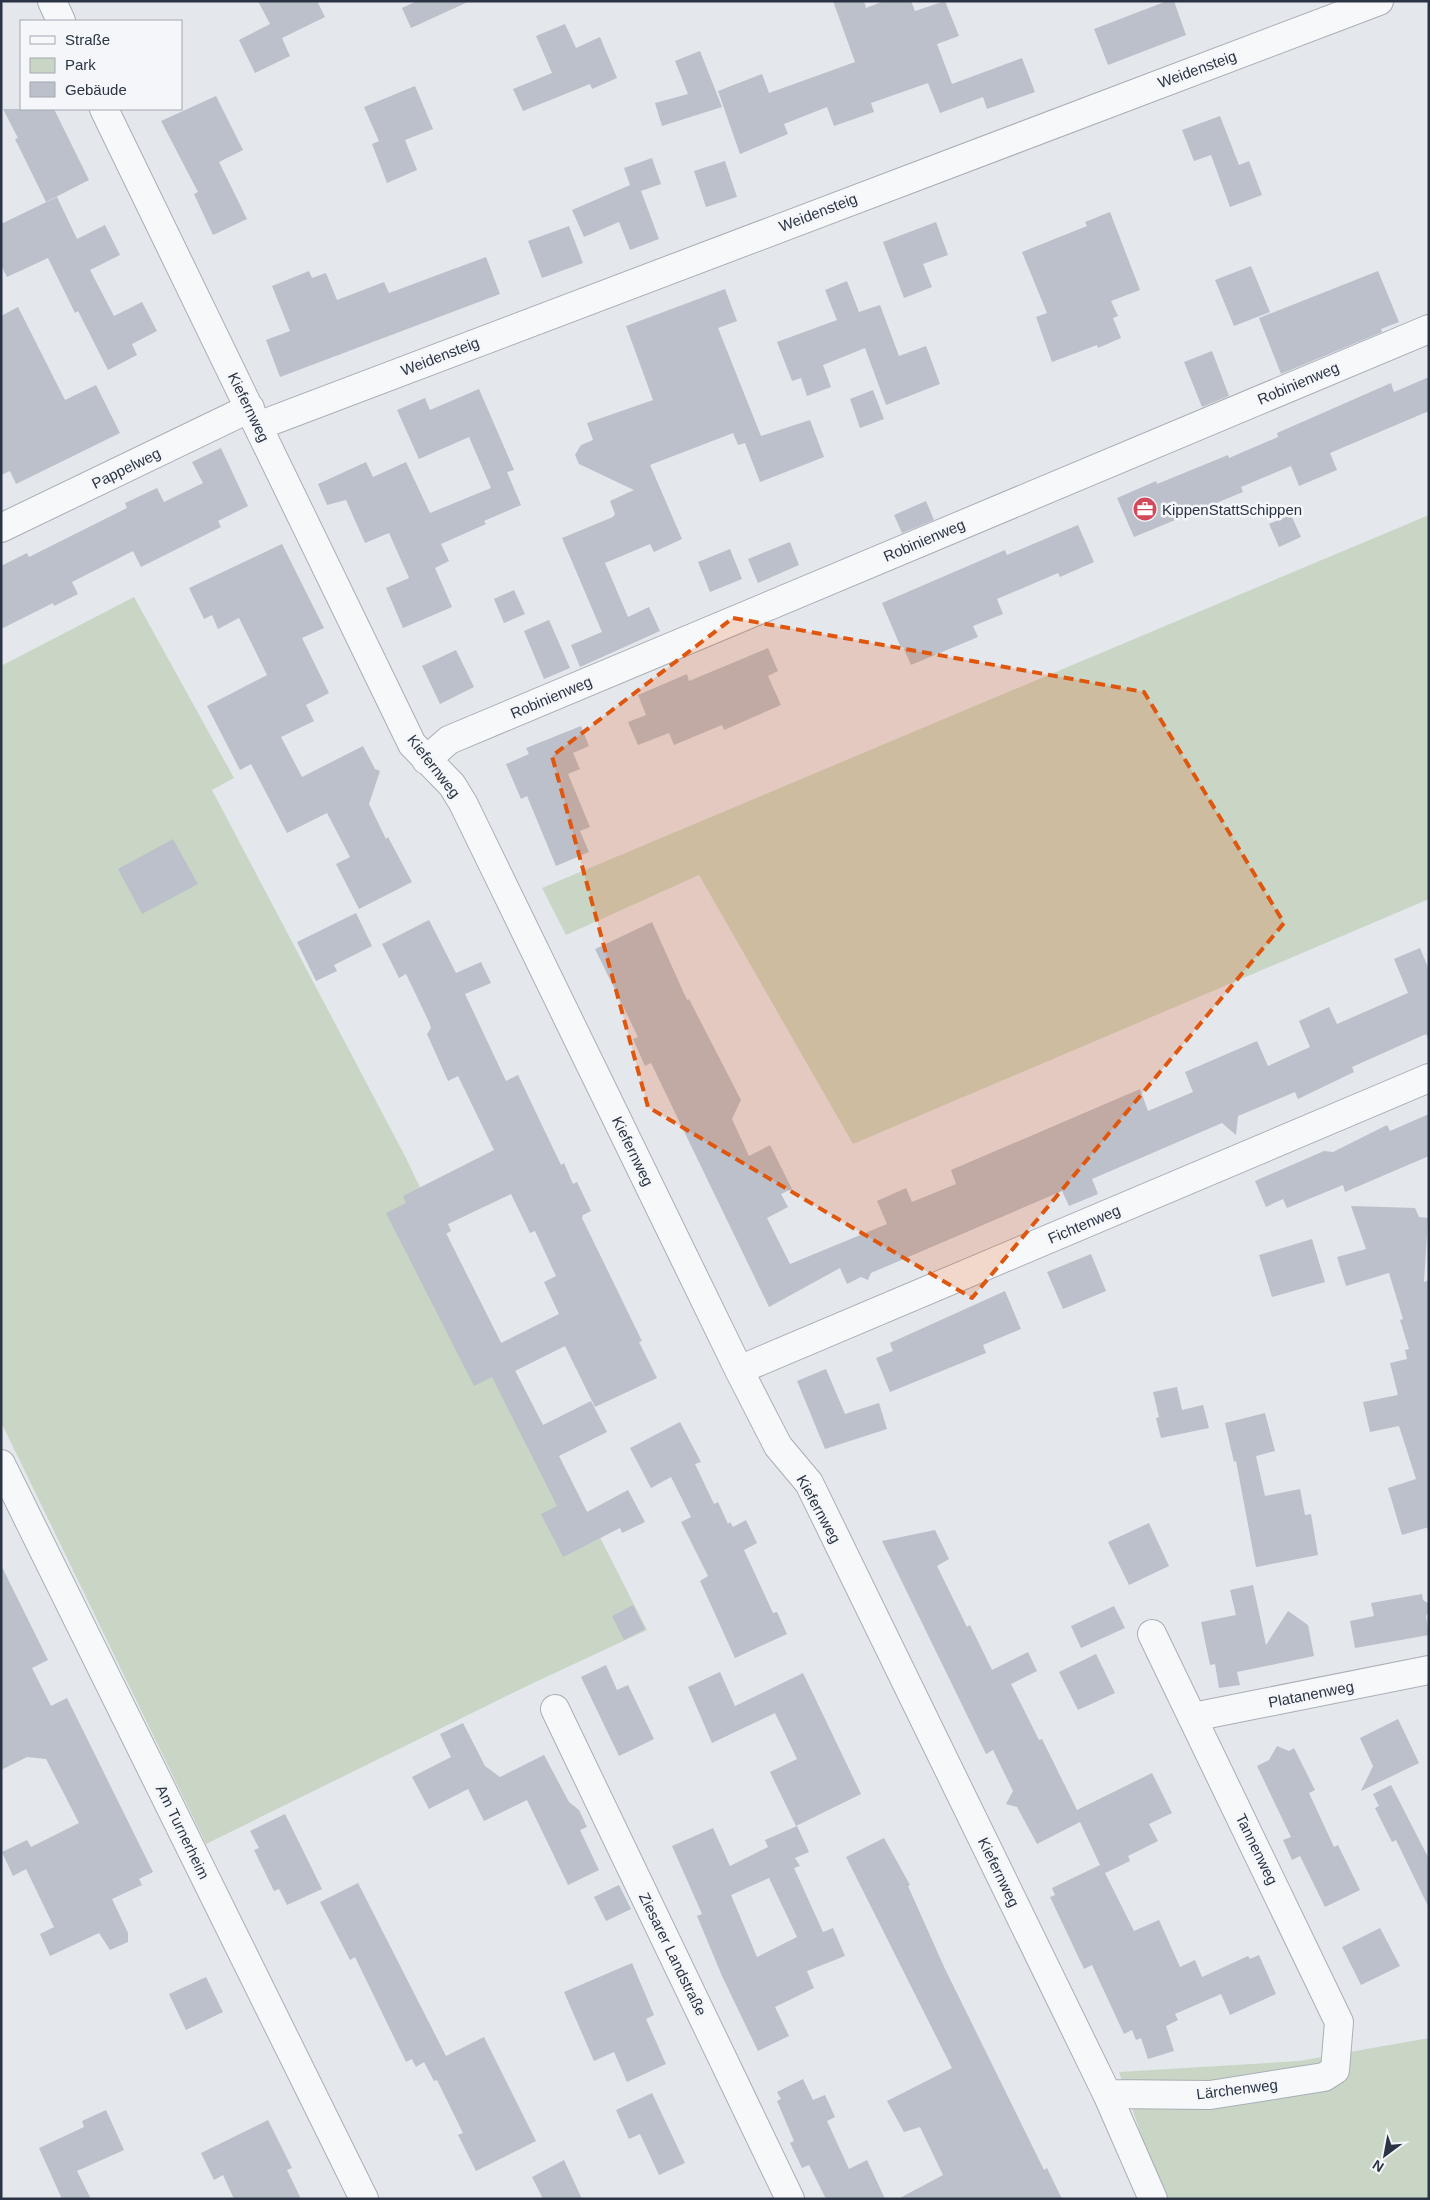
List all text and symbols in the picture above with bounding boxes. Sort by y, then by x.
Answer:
legend [20,20,182,110]
text: Straße [65,31,110,48]
street label: Weidensteig [1155,47,1239,91]
text: Park [65,56,96,73]
text: Gebäude [65,81,127,98]
street label: Weidensteig [777,189,859,235]
street label: Weidensteig [399,333,481,379]
street label: Robinienweg [1255,358,1341,408]
street label: Kiefernweg [225,370,273,444]
street label: Pappelweg [89,444,163,492]
office icon: KippenStattSchippen [1132,496,1158,522]
place label: KippenStattSchippen [1162,501,1302,518]
street label: Robinienweg [881,515,967,565]
street label: Robinienweg [508,672,594,722]
street label: Kiefernweg [404,731,464,801]
street label: Kiefernweg [609,1114,657,1188]
street label: Fichtenweg [1045,1201,1123,1247]
street label: Kiefernweg [793,1472,845,1546]
street label: Platanenweg [1267,1677,1355,1711]
street label: Am Turnerheim [153,1782,213,1882]
street label: Tannenweg [1233,1811,1281,1887]
street label: Kiefernweg [975,1835,1023,1909]
street label: Ziesarer Landstraße [636,1890,710,2018]
street label: Lärchenweg [1195,2076,1279,2102]
north arrow [1360,2130,1410,2180]
text: N [1370,2157,1387,2175]

